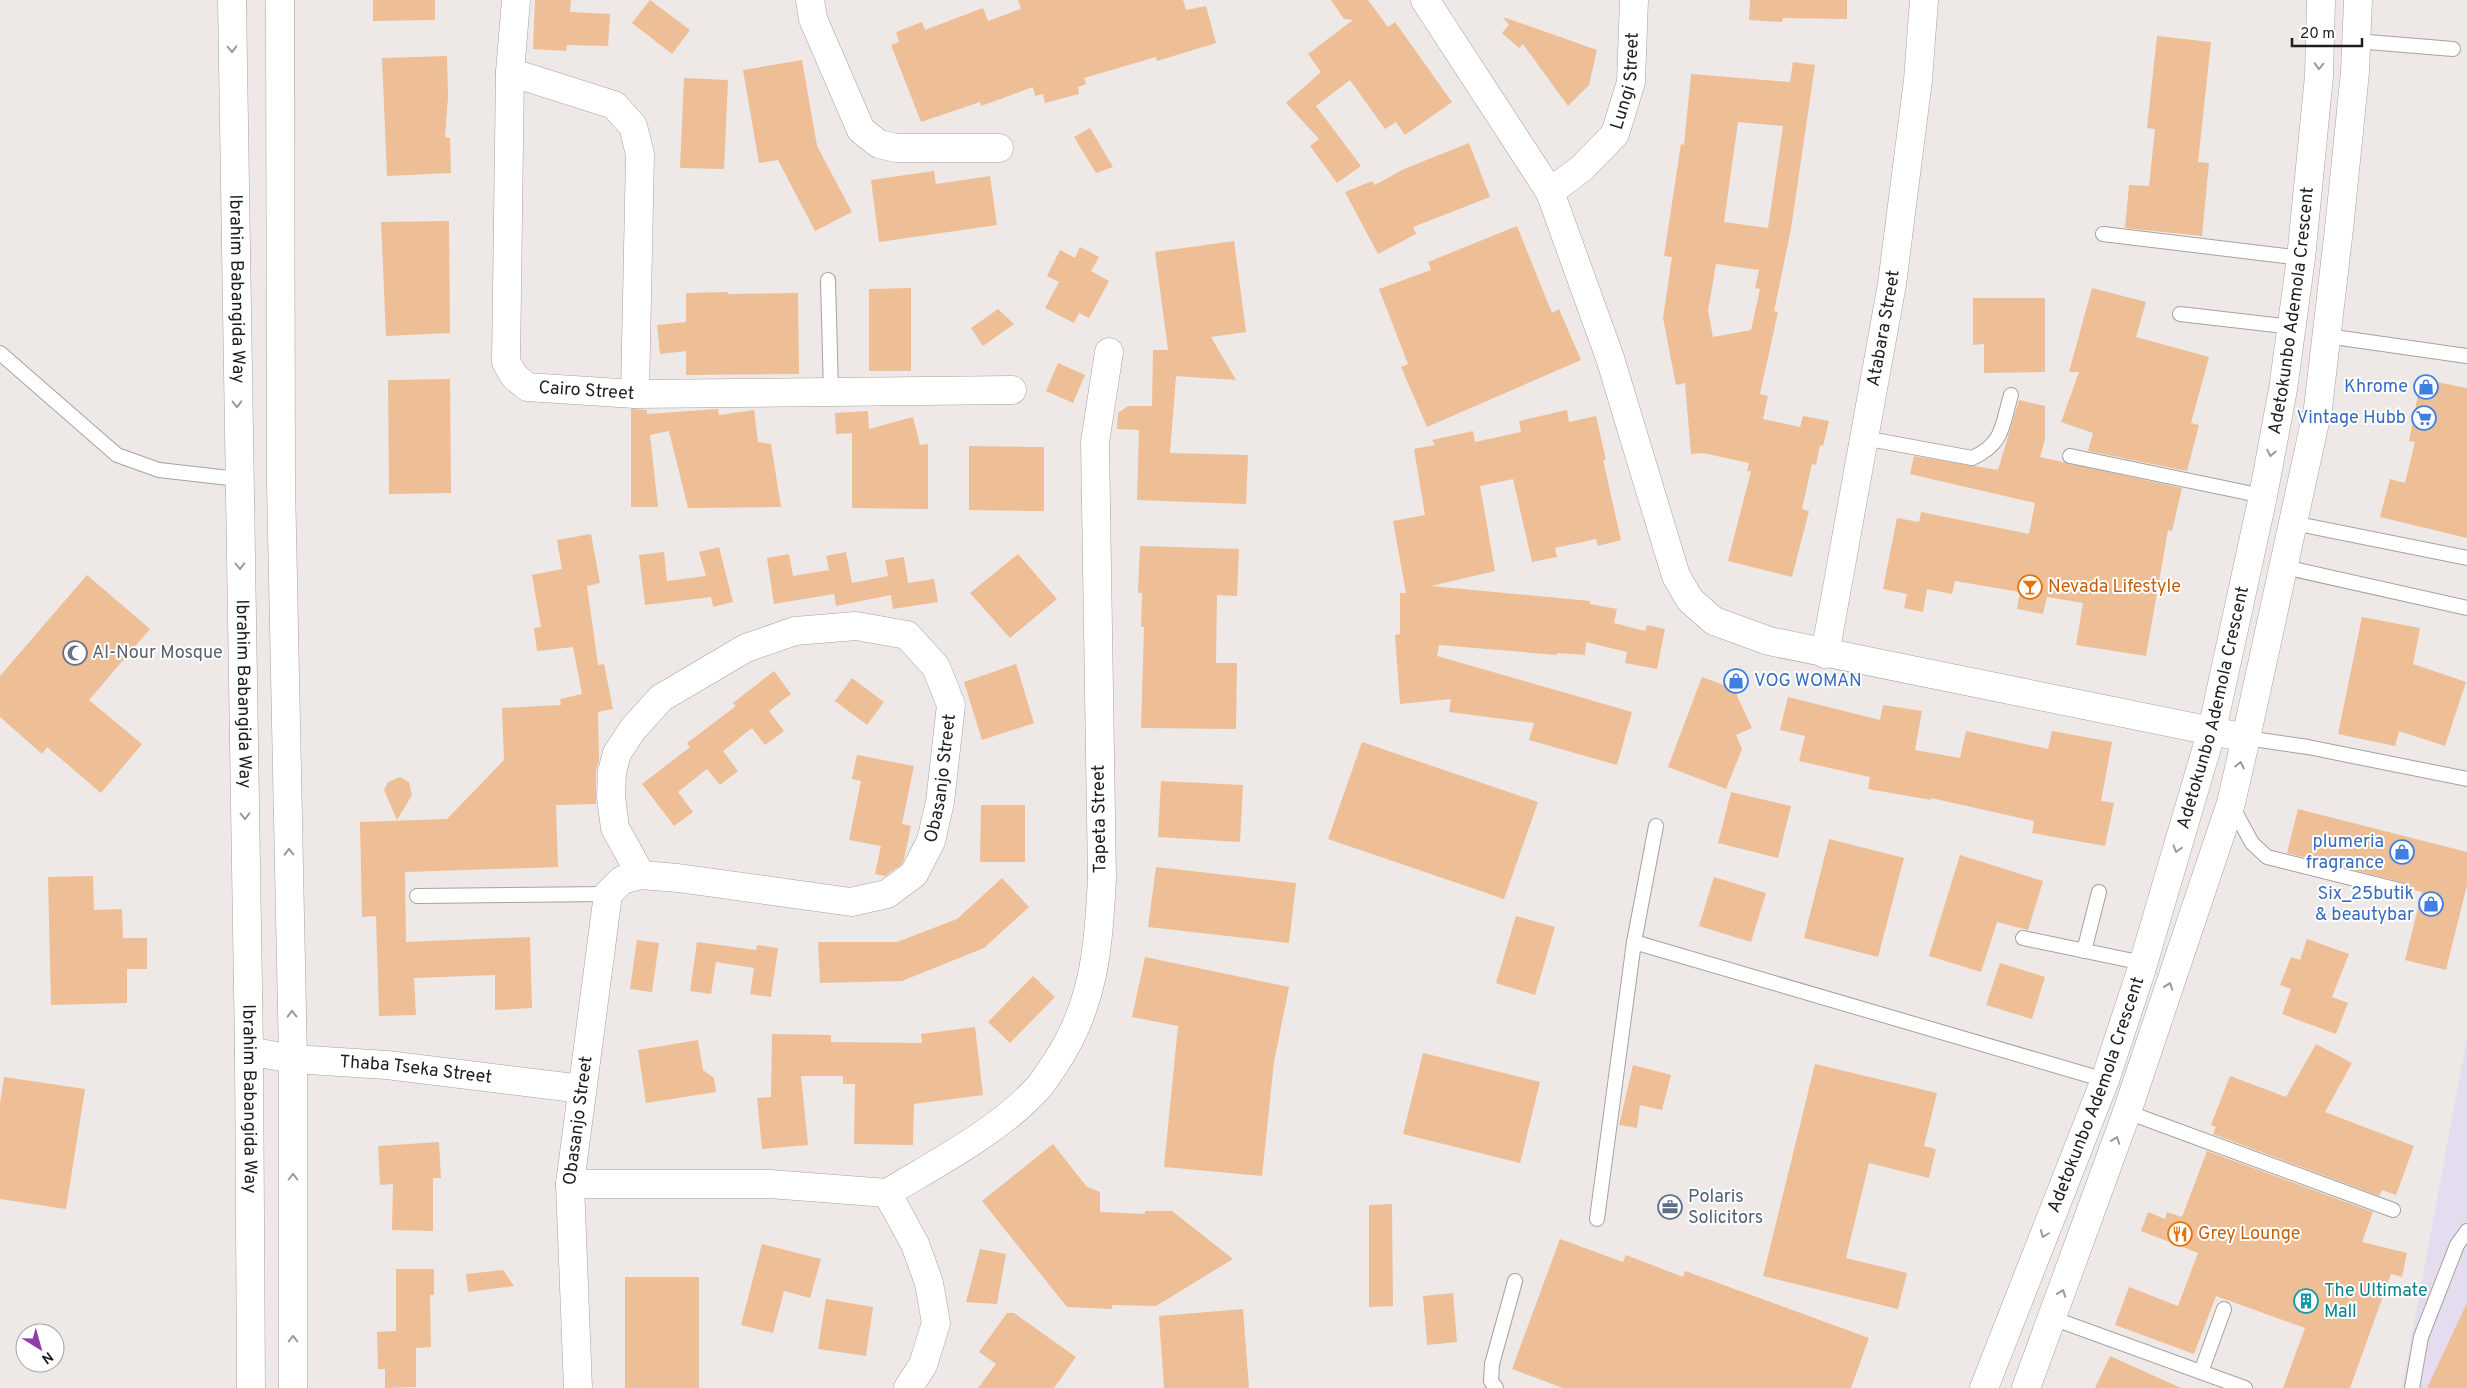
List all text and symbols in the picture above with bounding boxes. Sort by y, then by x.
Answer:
scale bar [2292,15,2362,47]
text: 20 m [2300,25,2335,44]
street label: Lungi Street [1605,32,1644,133]
one-way arrow [227,45,238,53]
one-way arrow [2314,62,2324,70]
street label: Adetokunbo Ademola Crescent [2263,186,2319,437]
street label: Ibrahim Babangida Way [224,194,250,384]
street label: Atabara Street [1862,269,1905,388]
shop icon: Khrome [2413,374,2439,400]
street label: Cairo Street [538,376,635,405]
place label: Khrome [2344,376,2408,399]
one-way arrow [232,400,242,408]
supermarket icon: Vintage Hubb [2411,405,2437,431]
place label: Vintage Hubb [2297,407,2406,430]
one-way arrow [2266,449,2276,457]
one-way arrow [235,562,246,570]
bar icon: Nevada Lifestyle [2017,574,2043,600]
place label: Nevada Lifestyle [2048,576,2181,599]
street label: Adetokunbo Ademola Crescent [2172,584,2255,832]
street label: Ibrahim Babangida Way [230,599,256,789]
mosque icon: Al-Nour Mosque [62,640,88,666]
place label: Al-Nour Mosque [92,642,223,665]
shop icon: VOG WOMAN [1723,668,1749,694]
place label: VOG WOMAN [1754,670,1862,693]
street label: Obasanjo Street [919,713,961,845]
one-way arrow [2234,761,2245,769]
street label: Tapeta Street [1088,764,1112,874]
one-way arrow [240,812,250,820]
place label: plumeria fragrance [2306,831,2384,875]
shop icon: plumeria fragrance [2389,839,2415,865]
one-way arrow [2173,845,2183,853]
one-way arrow [283,848,294,856]
place label: Six_25butik & beautybar [2315,883,2414,927]
shop icon: Six_25butik & beautybar [2418,891,2444,917]
street label: Adetokunbo Ademola Crescent [2042,974,2150,1216]
one-way arrow [2163,983,2173,991]
street label: Ibrahim Babangida Way [237,1004,261,1194]
one-way arrow [287,1010,297,1018]
street label: Thaba Tseka Street [339,1050,493,1089]
street label: Obasanjo Street [558,1055,598,1187]
one-way arrow [2110,1136,2120,1145]
one-way arrow [288,1173,298,1180]
place label: Polaris Solicitors [1688,1186,1763,1230]
office icon: Polaris Solicitors [1657,1194,1683,1220]
restaurant icon: Grey Lounge [2167,1221,2193,1247]
place label: Grey Lounge [2198,1223,2301,1246]
one-way arrow [2040,1229,2051,1238]
place label: The Ultimate Mall [2324,1280,2428,1324]
building icon: The Ultimate Mall [2293,1288,2319,1314]
one-way arrow [2056,1289,2066,1298]
north arrow [15,1323,65,1373]
one-way arrow [288,1335,298,1343]
text: N [38,1347,56,1367]

